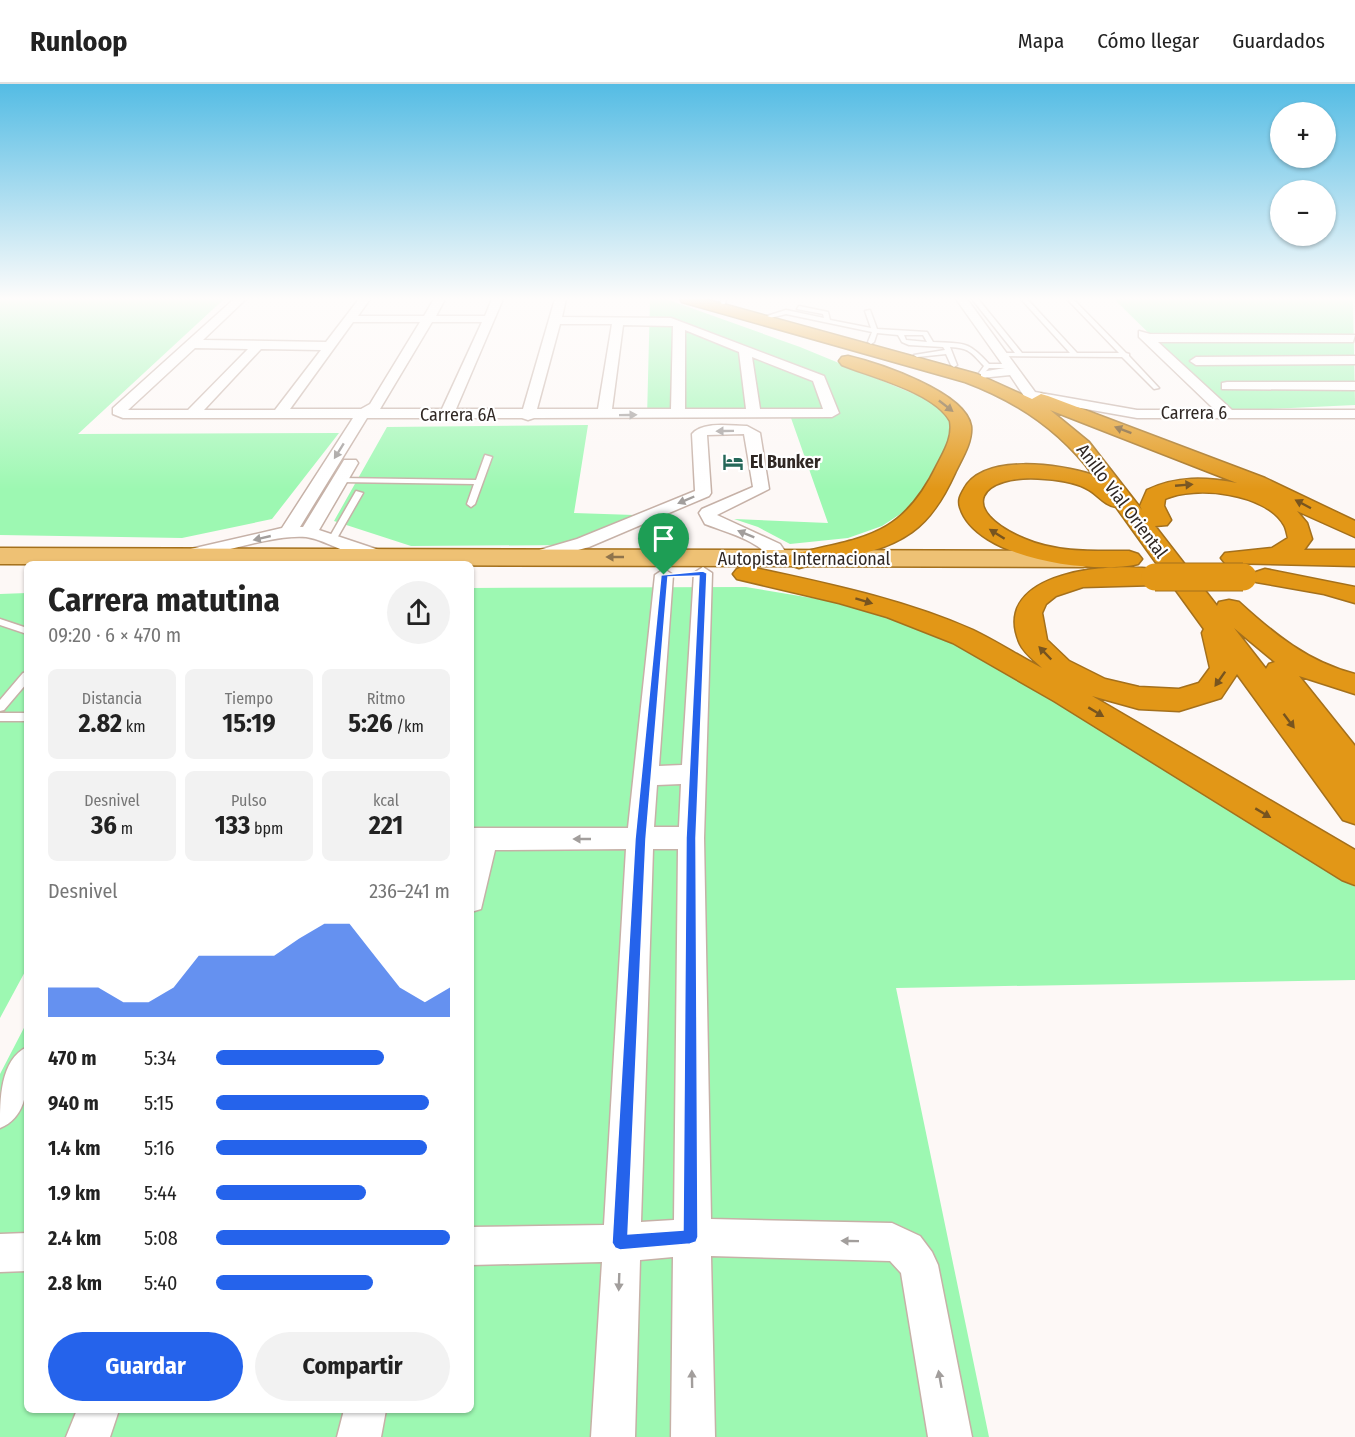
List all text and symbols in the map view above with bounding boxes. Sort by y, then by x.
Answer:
text: Runloop [30,25,128,58]
text: Mapa [1018,28,1064,54]
text: Cómo llegar [1097,28,1199,54]
text: Guardados [1232,28,1325,54]
map controls [1270,102,1336,246]
button: + [1270,102,1336,168]
button: − [1270,180,1336,246]
one-way arrow [938,400,953,412]
street label: Carrera 6 [1161,402,1227,424]
street label: Carrera 6A [420,404,496,426]
one-way arrow [619,410,638,420]
one-way arrow [1113,425,1131,435]
one-way arrow [716,426,735,436]
street label: Anillo Vial Oriental [1072,439,1172,563]
one-way arrow [333,443,344,460]
hotel icon: El Bunker [721,450,745,474]
place label: El Bunker [750,451,821,473]
one-way arrow [1175,480,1194,490]
one-way arrow [676,495,694,505]
one-way arrow [1294,499,1311,509]
pin [638,513,689,575]
icon: arrive [647,522,680,555]
one-way arrow [989,528,1006,539]
one-way arrow [737,529,755,538]
one-way arrow [253,534,271,544]
street label: Autopista Internacional [718,548,890,570]
one-way arrow [606,552,625,562]
text: Carrera matutina [48,580,280,620]
button: share [387,581,450,644]
one-way arrow [855,597,873,606]
text: 09:20 · 6 × 470 m [48,623,181,647]
one-way arrow [1038,646,1052,661]
one-way arrow [1214,671,1226,687]
text: Distancia [82,689,142,708]
text: Tiempo [225,689,273,708]
text: Ritmo [367,689,405,708]
one-way arrow [1088,707,1105,717]
text: 2.82 [78,708,122,739]
text: 15:19 [222,708,276,739]
text: 5:26 [348,708,393,739]
one-way arrow [1282,714,1294,729]
text: km [122,717,146,736]
text: /km [393,717,424,736]
text: Desnivel [84,791,140,810]
text: Pulso [231,791,267,810]
text: kcal [373,791,399,810]
one-way arrow [1255,808,1271,819]
text: 36 [91,810,117,841]
text: 133 [215,810,250,841]
text: 221 [369,810,403,841]
text: m [117,819,133,838]
text: bpm [250,819,283,838]
one-way arrow [572,834,591,844]
text: Desnivel [48,879,118,903]
text: 236–241 m [369,879,450,903]
text: 470 m [48,1046,97,1070]
text: 5:34 [144,1046,176,1070]
text: 940 m [48,1091,99,1115]
text: 5:15 [144,1091,174,1115]
text: 1.4 km [48,1136,100,1160]
text: 5:16 [144,1136,174,1160]
text: 1.9 km [48,1181,101,1205]
text: 5:44 [144,1181,177,1205]
text: 2.4 km [48,1226,101,1250]
text: 5:08 [144,1226,178,1250]
one-way arrow [841,1236,860,1245]
text: 2.8 km [48,1271,102,1295]
text: 5:40 [144,1271,177,1295]
one-way arrow [614,1273,623,1292]
button: Guardar [48,1332,243,1401]
button: Compartir [255,1332,450,1401]
one-way arrow [687,1369,697,1388]
one-way arrow [935,1370,944,1389]

